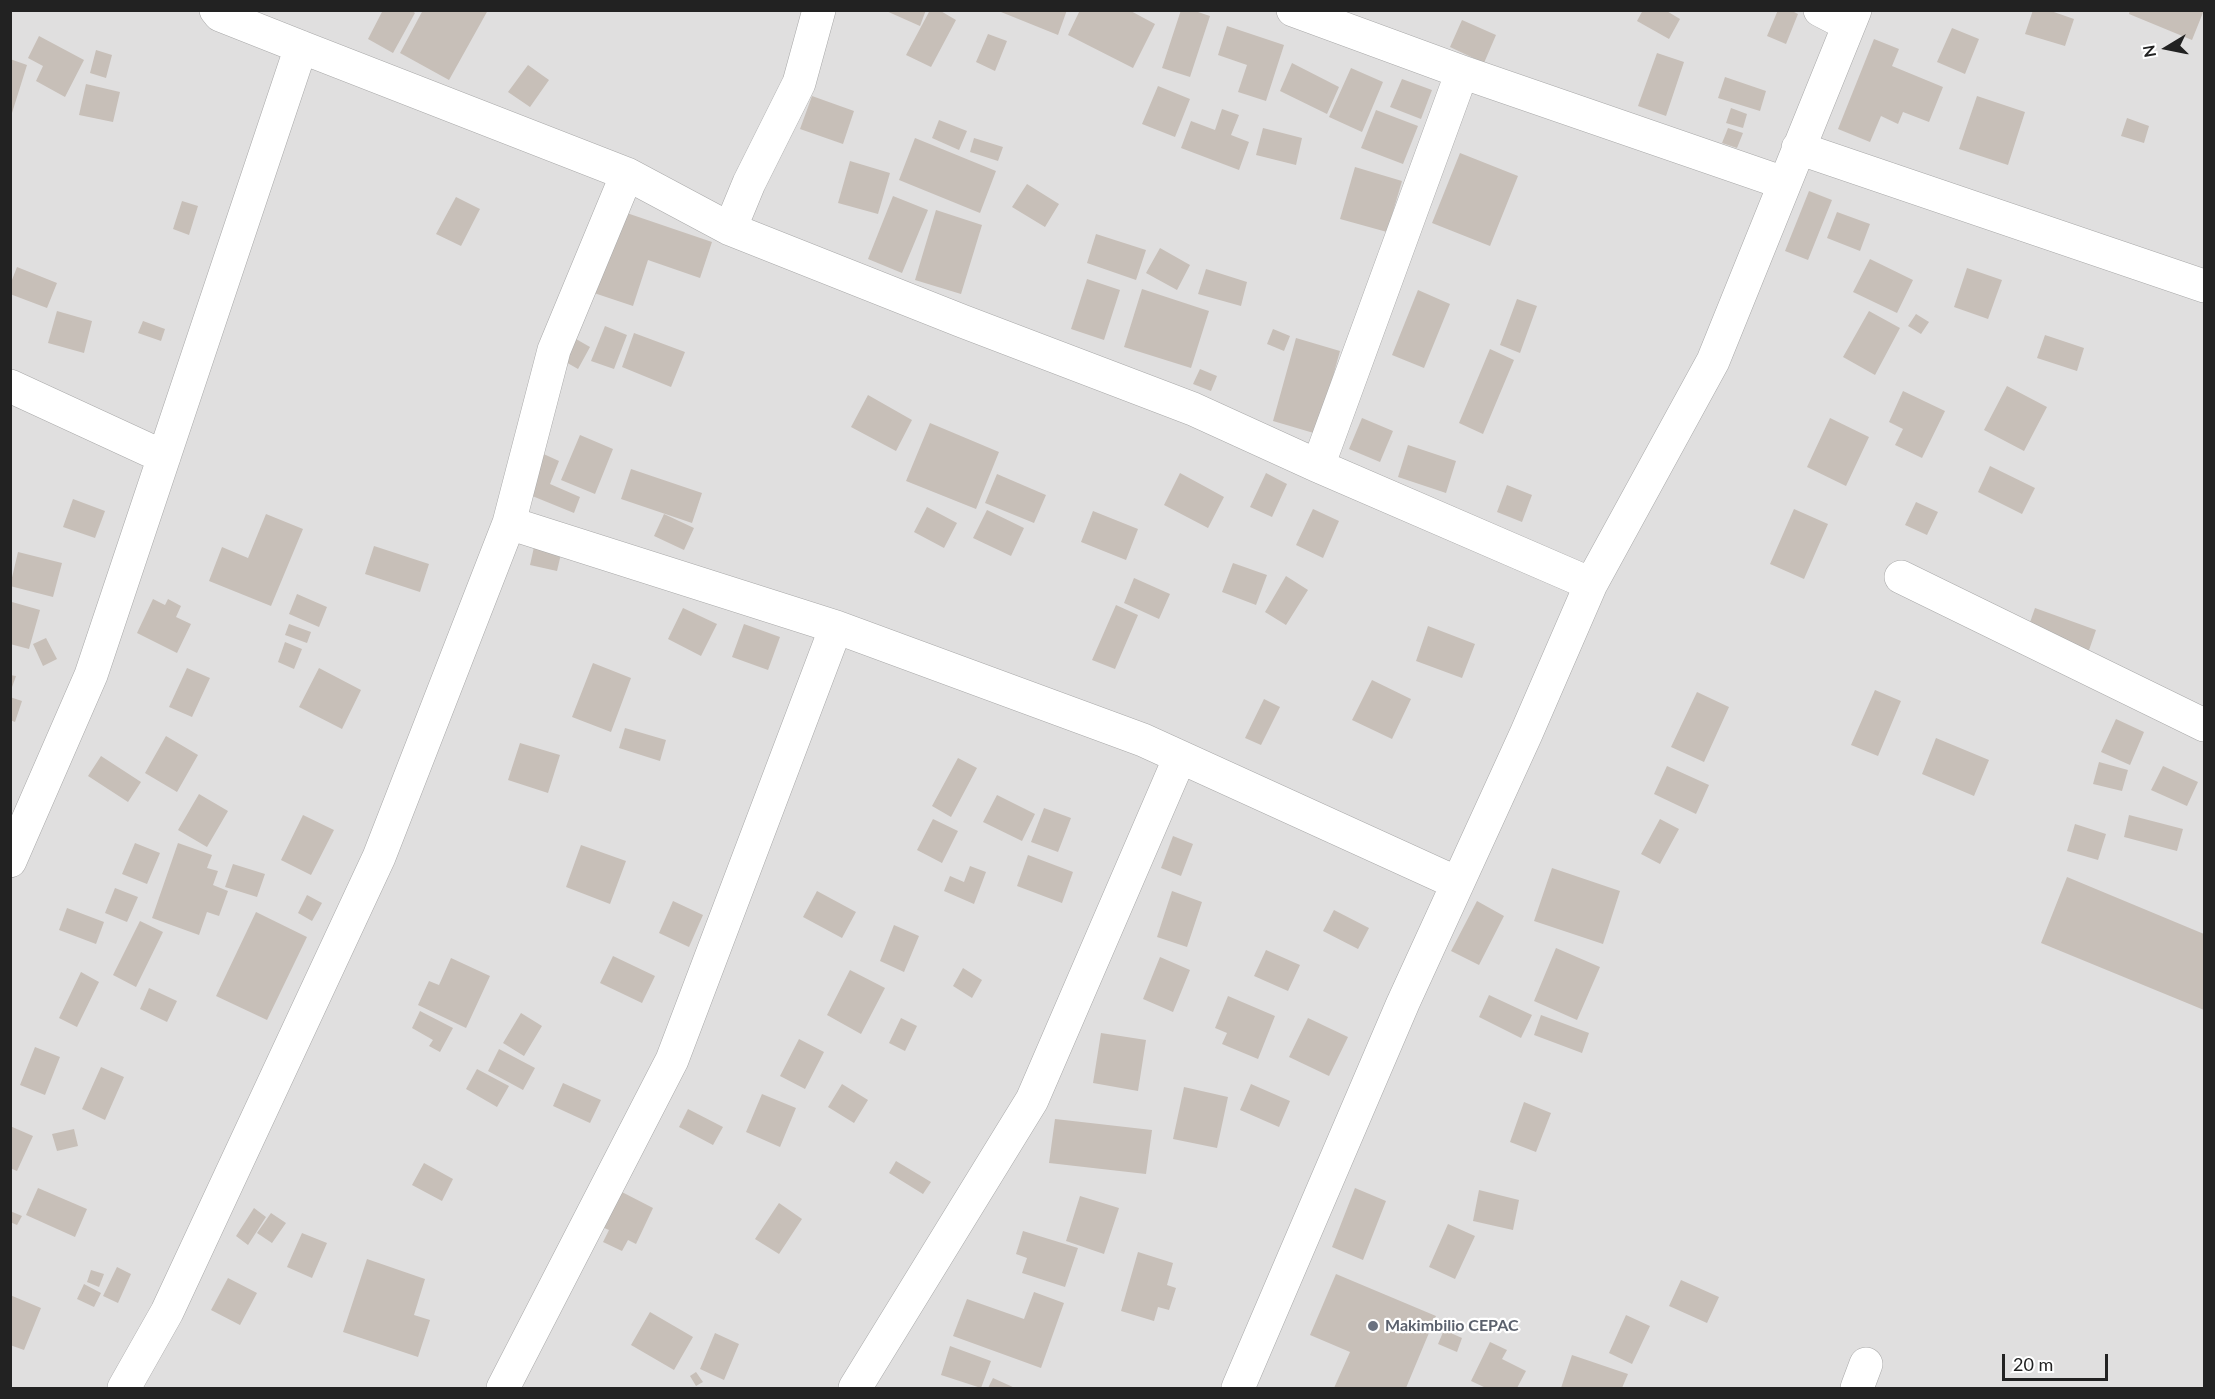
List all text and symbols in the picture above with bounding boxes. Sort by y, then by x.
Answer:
north arrow [2137,18,2197,78]
text: N [2138,44,2159,59]
place label: Makimbilio CEPAC [1385,1316,1519,1336]
marker: Makimbilio CEPAC [1366,1319,1380,1333]
scale bar [2005,1342,2112,1380]
text: 20 m [2013,1353,2053,1375]

